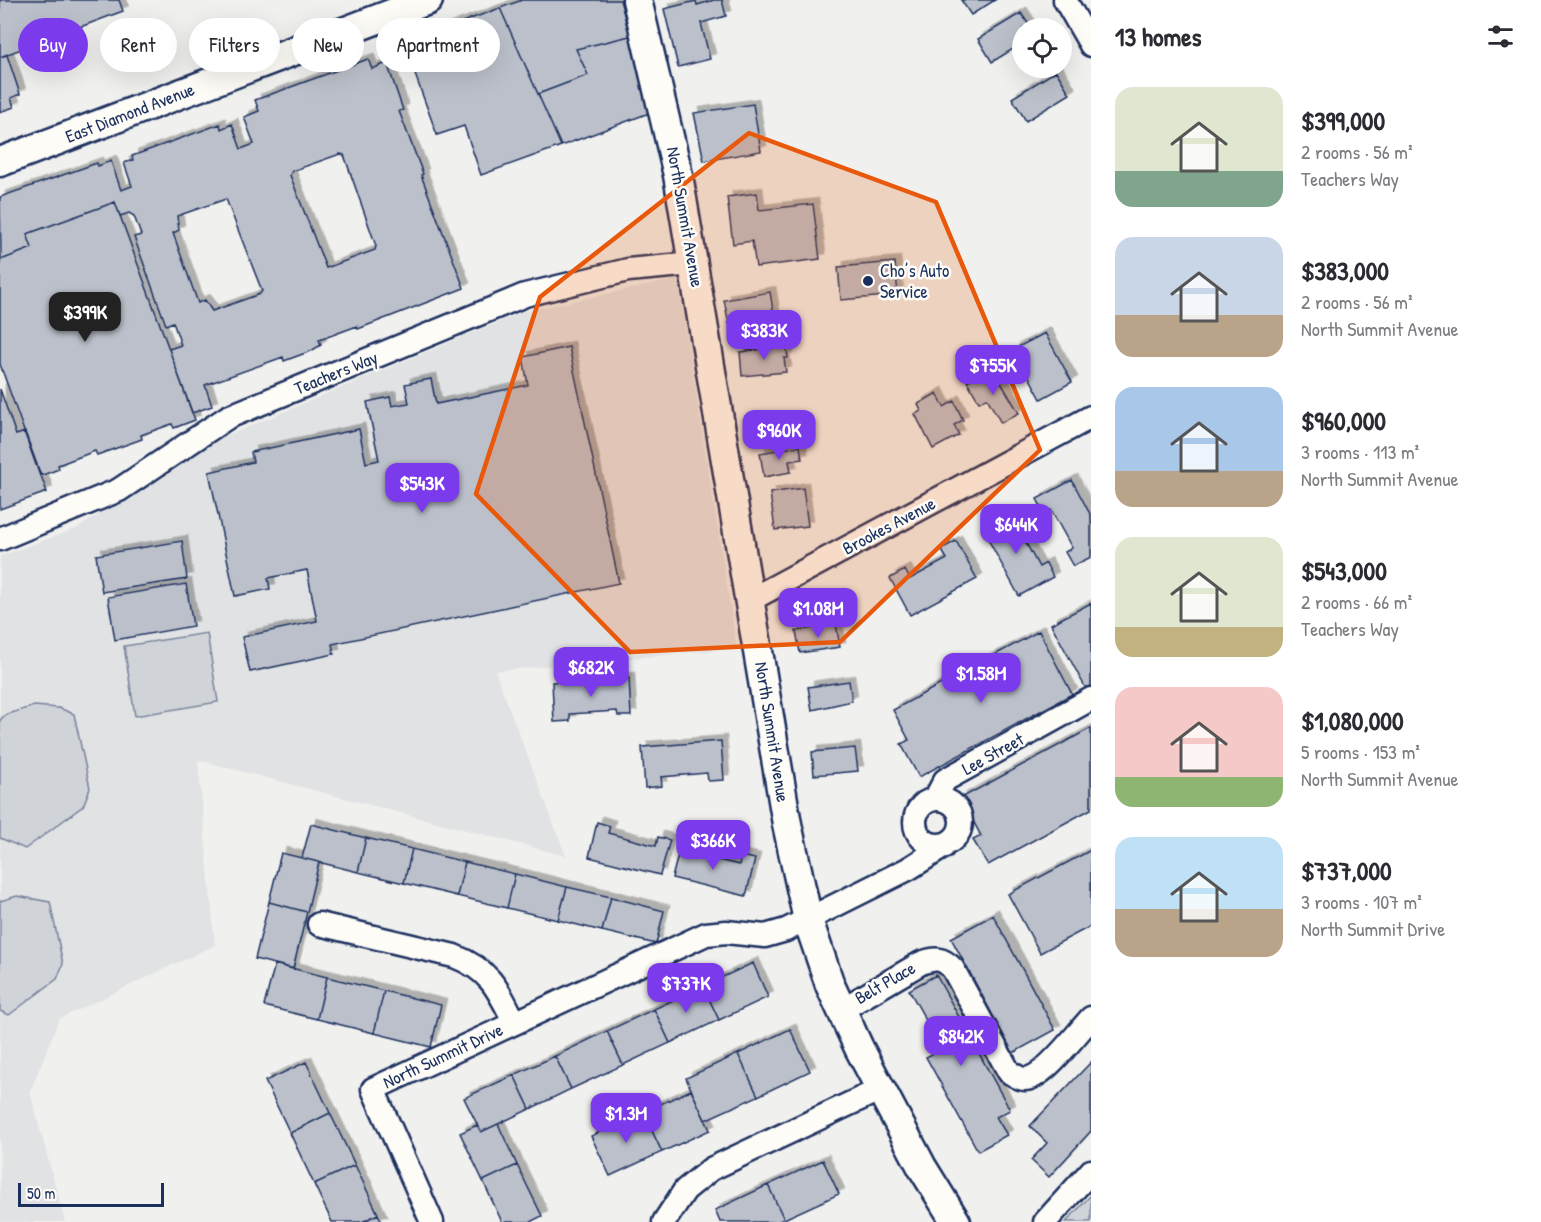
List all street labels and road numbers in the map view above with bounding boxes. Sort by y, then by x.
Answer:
street label: East Diamond Avenue [62,76,198,149]
street label: North Summit Avenue [661,145,710,289]
street label: Teachers Way [290,344,382,401]
street label: Brookes Avenue [838,491,940,561]
street label: North Summit Avenue [749,660,796,804]
street label: Lee Street [957,726,1029,781]
street label: Belt Place [850,955,920,1010]
street label: North Summit Drive [379,1017,507,1094]

